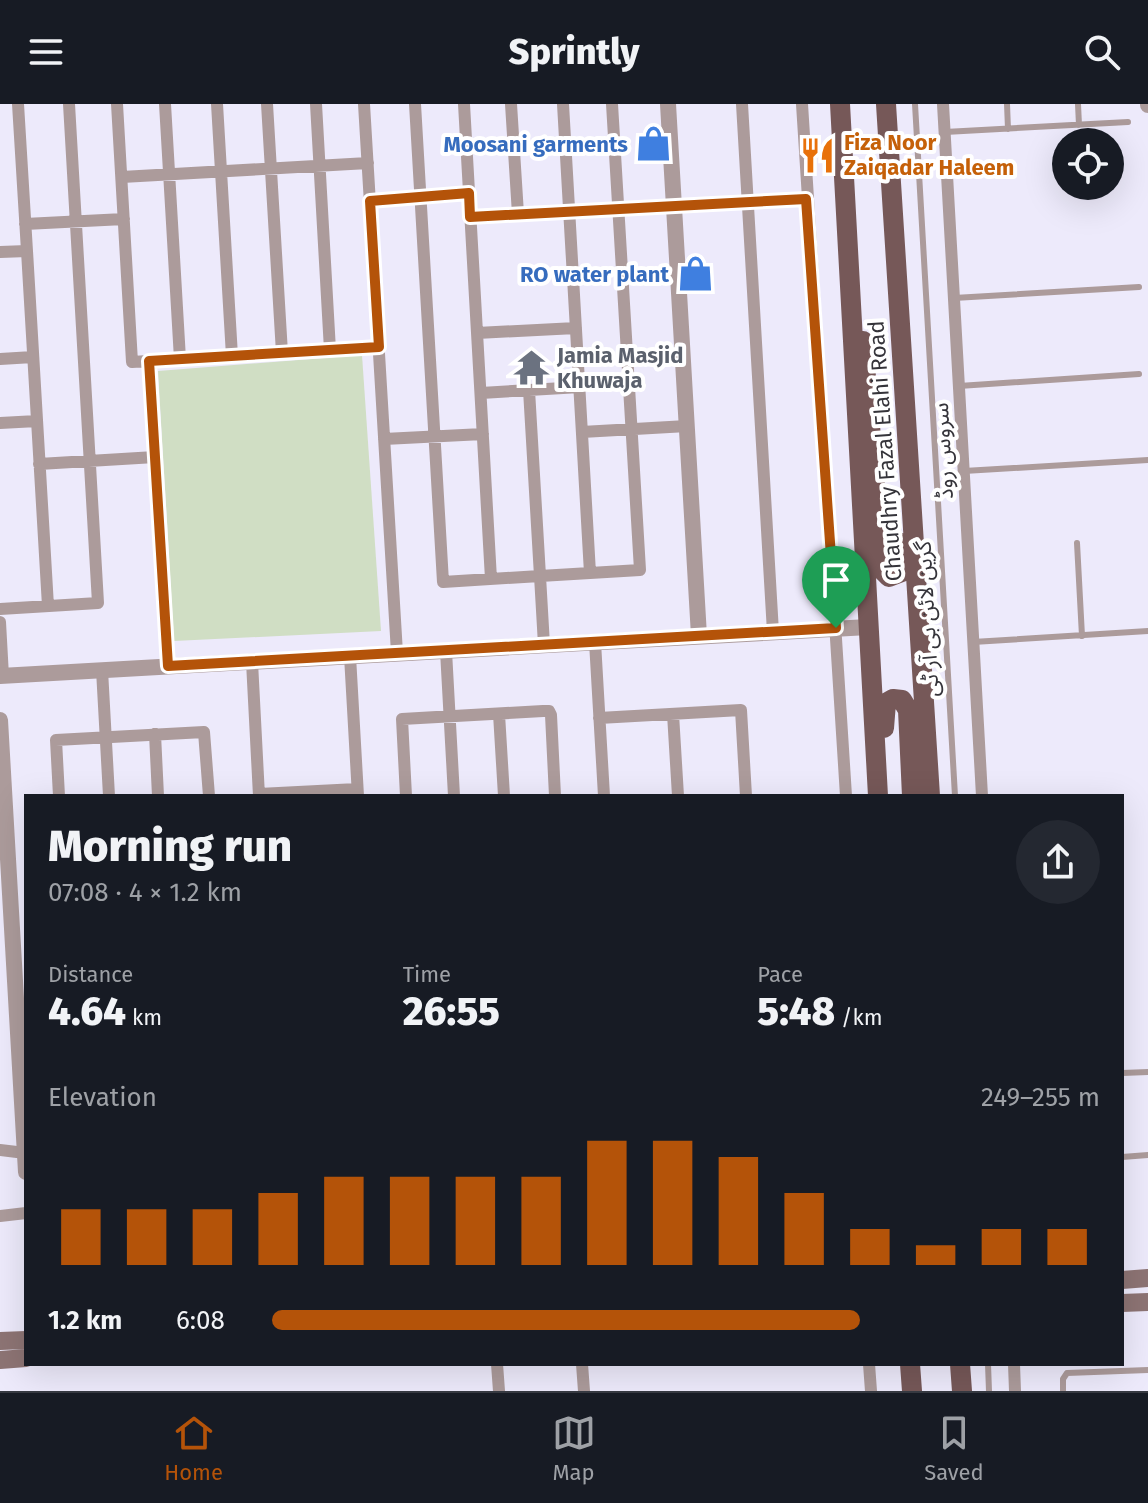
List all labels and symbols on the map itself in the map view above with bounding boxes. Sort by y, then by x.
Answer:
shop icon: Moosani garments [635,125,673,163]
place label: Fiza Noor Zaiqadar Haleem [844,129,1014,181]
place label: Moosani garments [443,131,628,158]
restaurant icon: Fiza Noor Zaiqadar Haleem [799,136,837,174]
shop icon: RO water plant [676,255,714,293]
place label: RO water plant [520,261,669,288]
street label: Chaudhry Fazal Elahi Road [862,320,908,582]
place label: Jamia Masjid Khuwaja [556,342,683,394]
temple icon: Jamia Masjid Khuwaja [512,349,550,387]
street label: سروس روڈ [927,402,959,500]
street label: گرین لائن بی آر ٹی [909,539,945,698]
pin [802,546,870,628]

